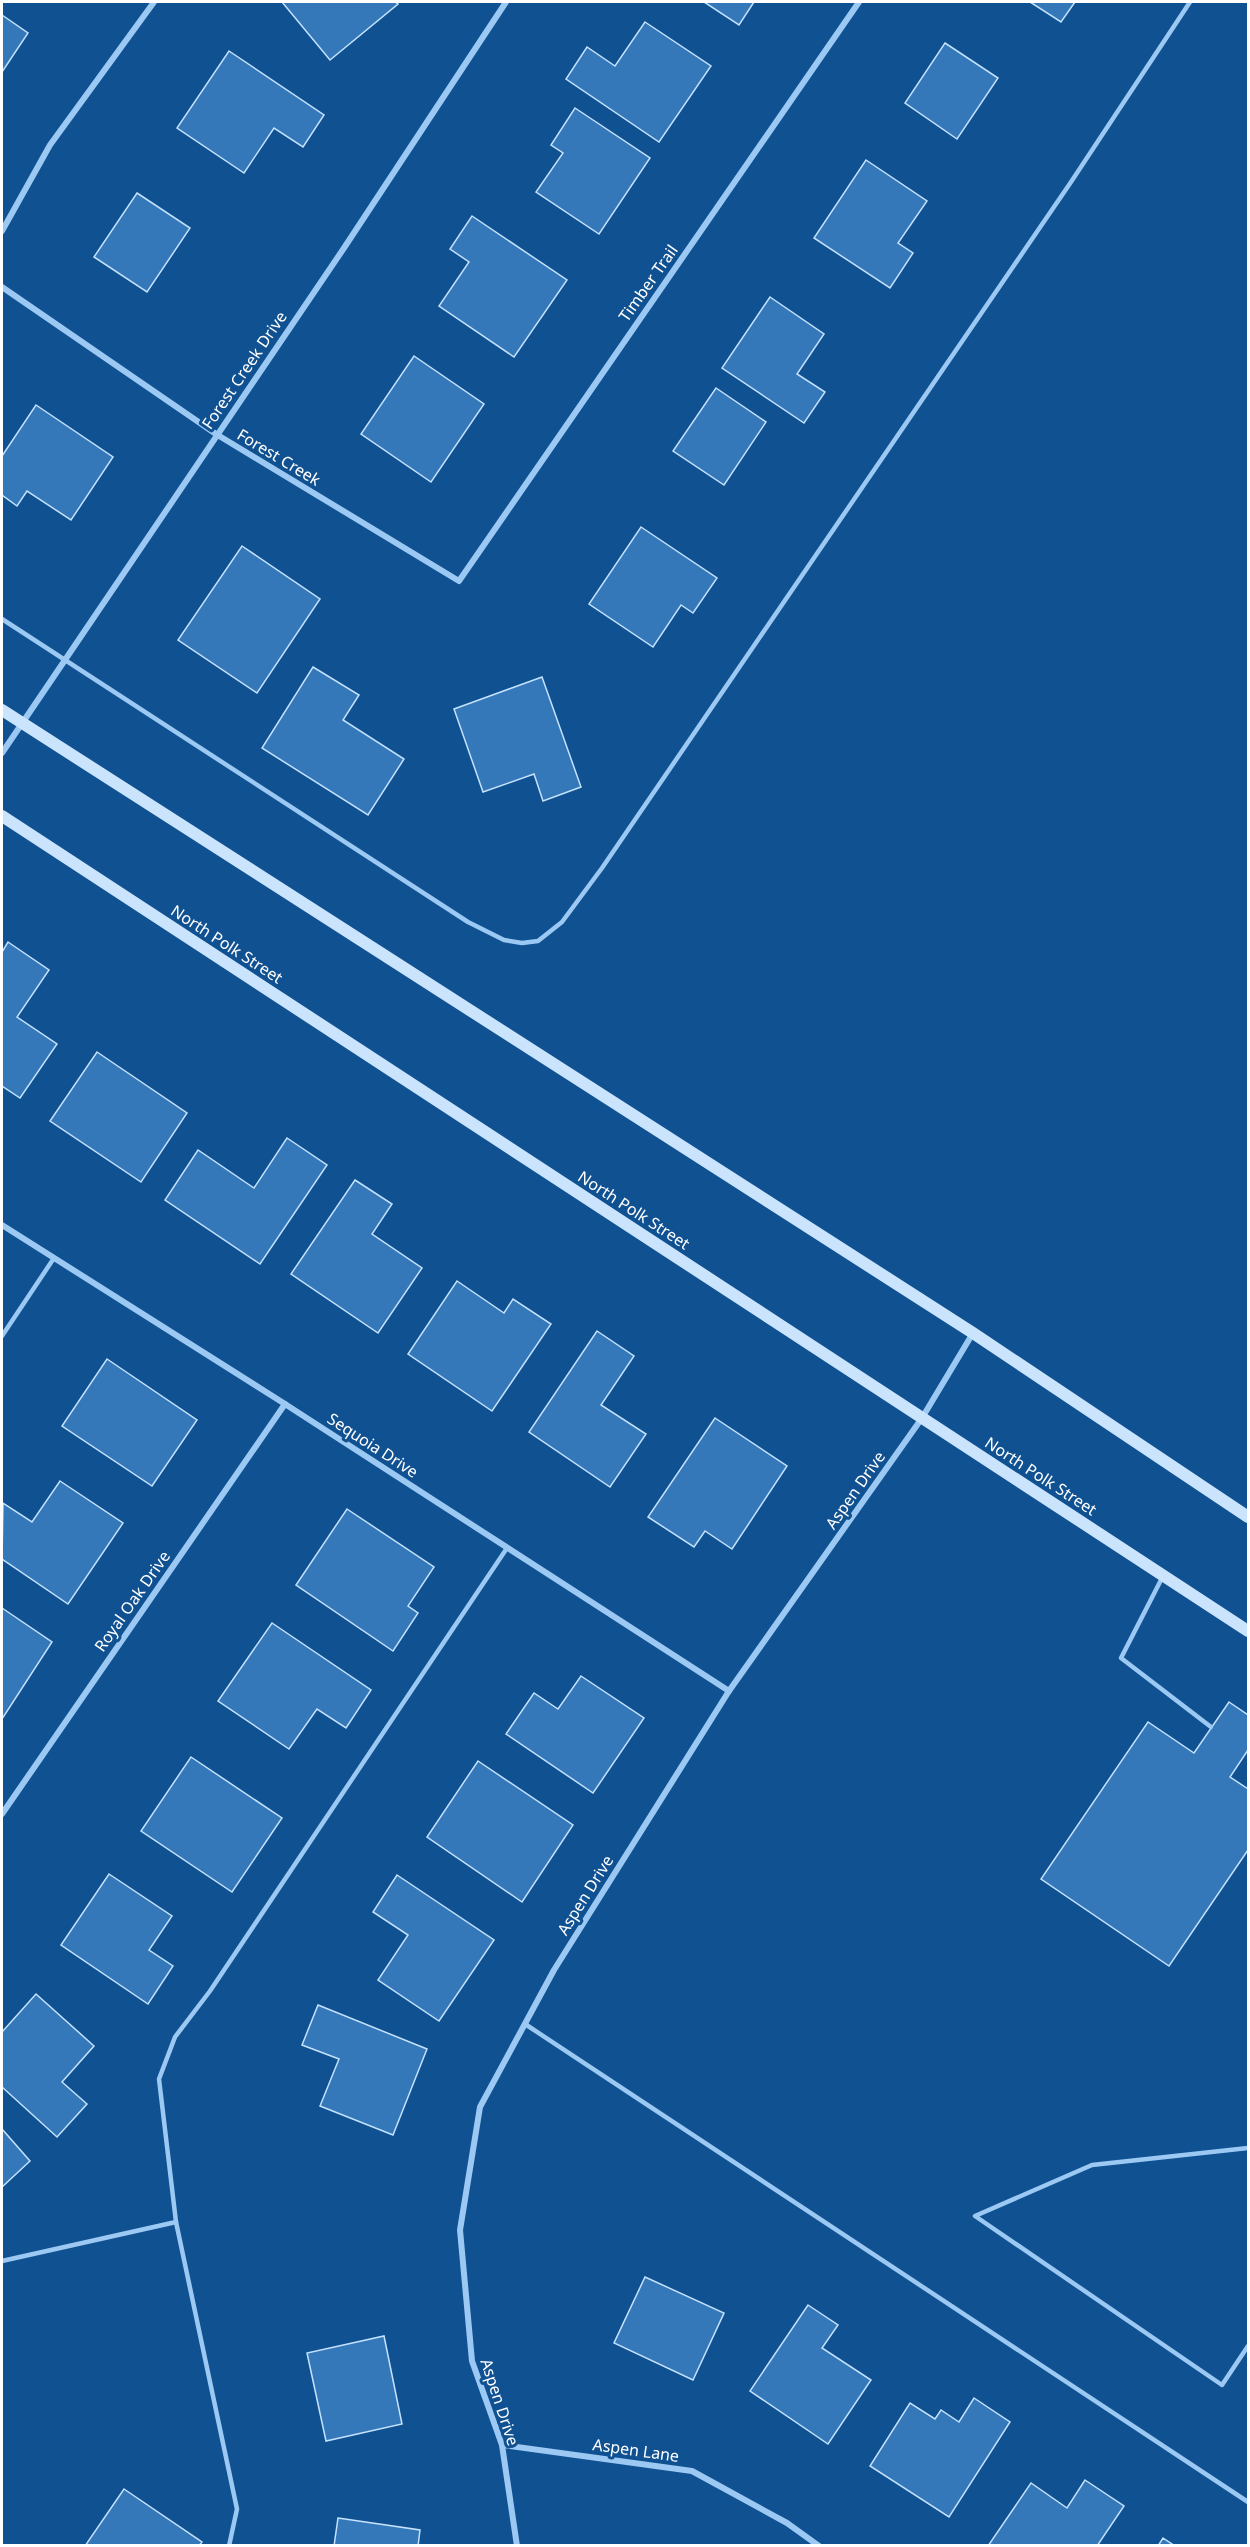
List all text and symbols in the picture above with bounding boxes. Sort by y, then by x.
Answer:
street label: Timber Trail [613,240,683,326]
street label: Forest Creek Drive [196,307,292,433]
street label: Forest Creek [233,423,325,491]
street label: North Polk Street [167,900,287,989]
street label: North Polk Street [574,1166,694,1255]
street label: Sequoia Drive [323,1407,423,1483]
street label: North Polk Street [981,1432,1101,1521]
street label: Aspen Drive [820,1447,890,1533]
street label: Royal Oak Drive [89,1546,175,1656]
street label: Aspen Drive [552,1851,618,1939]
street label: Aspen Drive [476,2356,524,2448]
street label: Aspen Lane [591,2433,681,2467]

